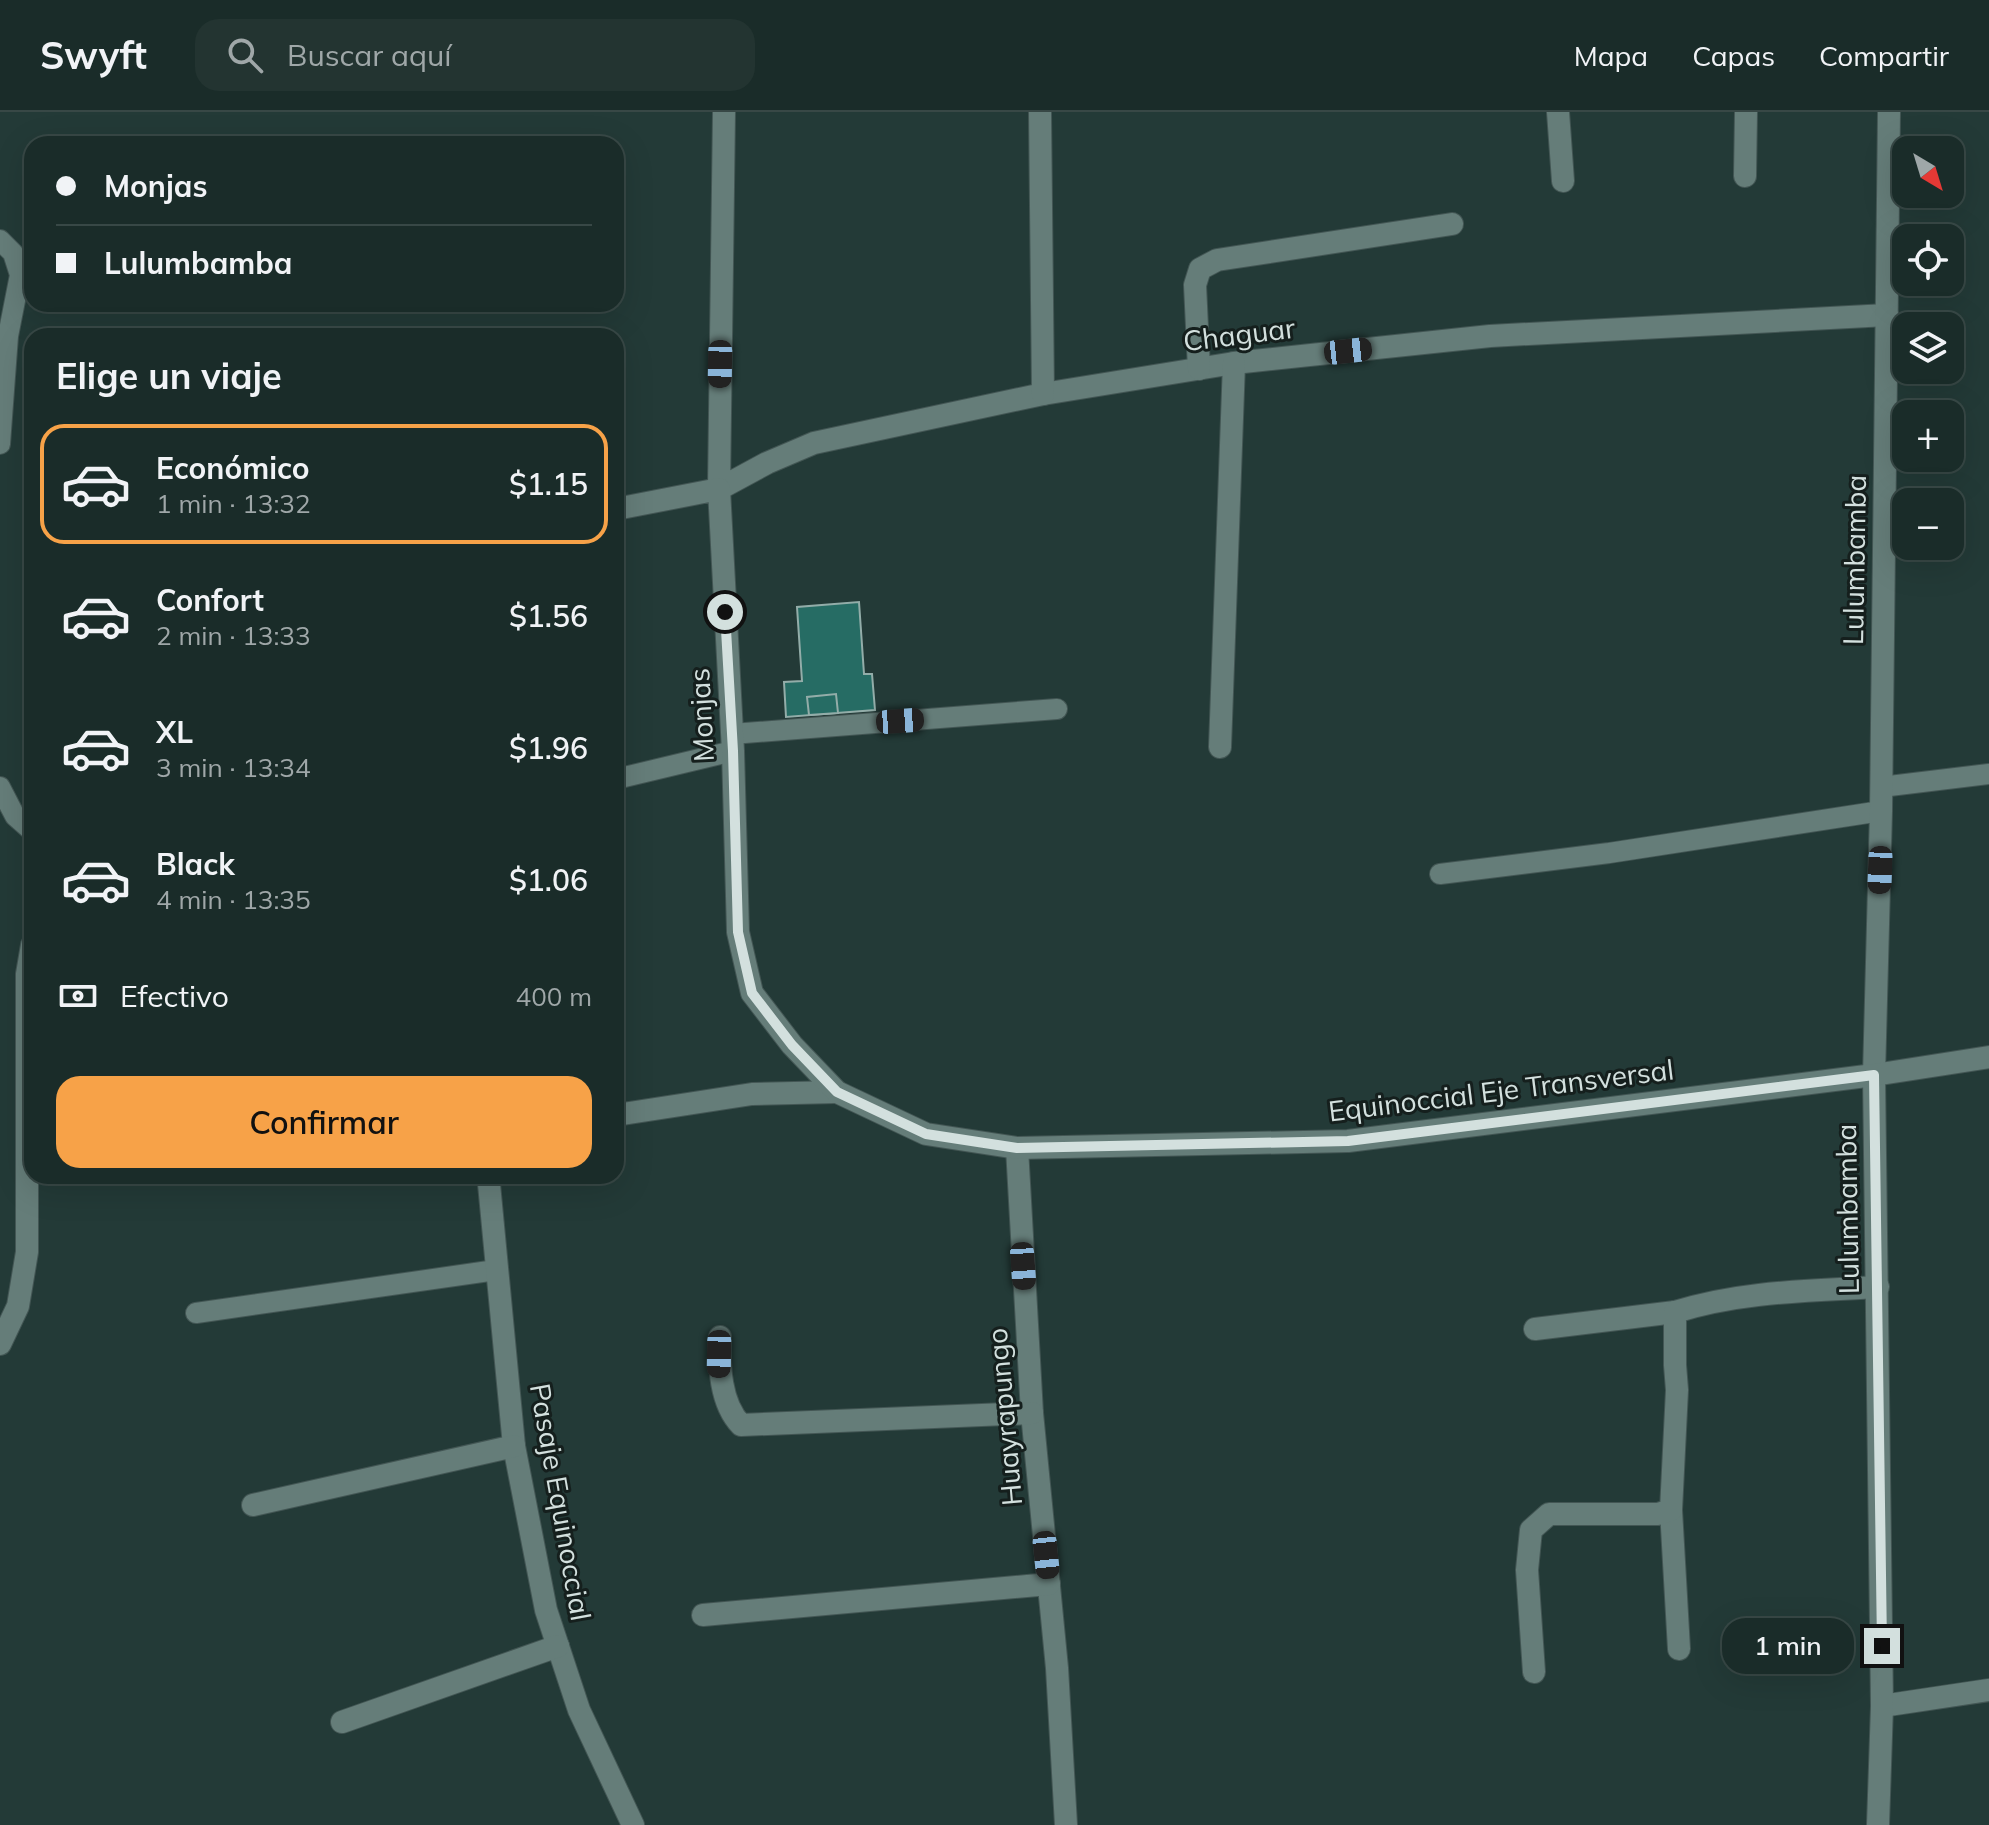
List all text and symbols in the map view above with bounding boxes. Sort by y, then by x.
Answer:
search box [195,19,755,91]
text: Swyft [40,31,147,79]
icon: search [223,33,267,77]
text: Buscar aquí [287,36,451,74]
text: Mapa [1574,38,1648,73]
text: Capas [1692,38,1775,73]
text: Compartir [1819,38,1949,73]
north arrow [1892,136,1964,208]
map controls [1892,136,1964,560]
text: Monjas [104,167,207,205]
button: locate [1892,224,1964,296]
text: Lulumbamba [104,244,292,282]
street label: Chaguar [1181,310,1298,358]
button: layers [1892,312,1964,384]
car [1323,337,1373,365]
car [708,340,732,388]
text: Elige un viaje [56,353,282,398]
button: + [1892,400,1964,472]
icon: car [60,448,132,520]
text: Económico [156,449,310,487]
text: $1.15 [509,465,588,503]
street label: Lulumbamba [1835,475,1873,645]
text: 1 min · 13:32 [156,487,311,520]
button: − [1892,488,1964,560]
icon: car [60,580,132,652]
text: Confort [156,581,264,619]
route start [707,594,743,630]
text: $1.56 [509,597,588,635]
text: 2 min · 13:33 [156,619,311,652]
street label: Monjas [681,667,721,763]
car [875,707,925,735]
icon: car [60,712,132,784]
text: XL [156,713,193,751]
text: $1.96 [509,729,588,767]
text: 3 min · 13:34 [156,751,311,784]
icon: car [60,844,132,916]
text: Black [156,845,235,883]
car [1867,846,1893,894]
text: $1.06 [509,861,588,899]
text: 4 min · 13:35 [156,883,311,916]
icon: cash [56,974,100,1018]
text: Efectivo [120,977,229,1015]
text: 400 m [516,980,592,1013]
street label: Equinoccial Eje Transversal [1326,1051,1676,1129]
button: Confirmar [56,1076,592,1168]
street label: Lulumbamba [1828,1124,1866,1294]
car [1009,1241,1037,1291]
street label: Huayrapungo [979,1327,1029,1507]
car [707,1330,731,1378]
street label: Pasaje Equinoccial [523,1381,599,1623]
car [1032,1530,1060,1580]
callout: 1 min [1722,1618,1854,1674]
route end [1864,1628,1900,1664]
text: 1 min [1754,1629,1822,1662]

